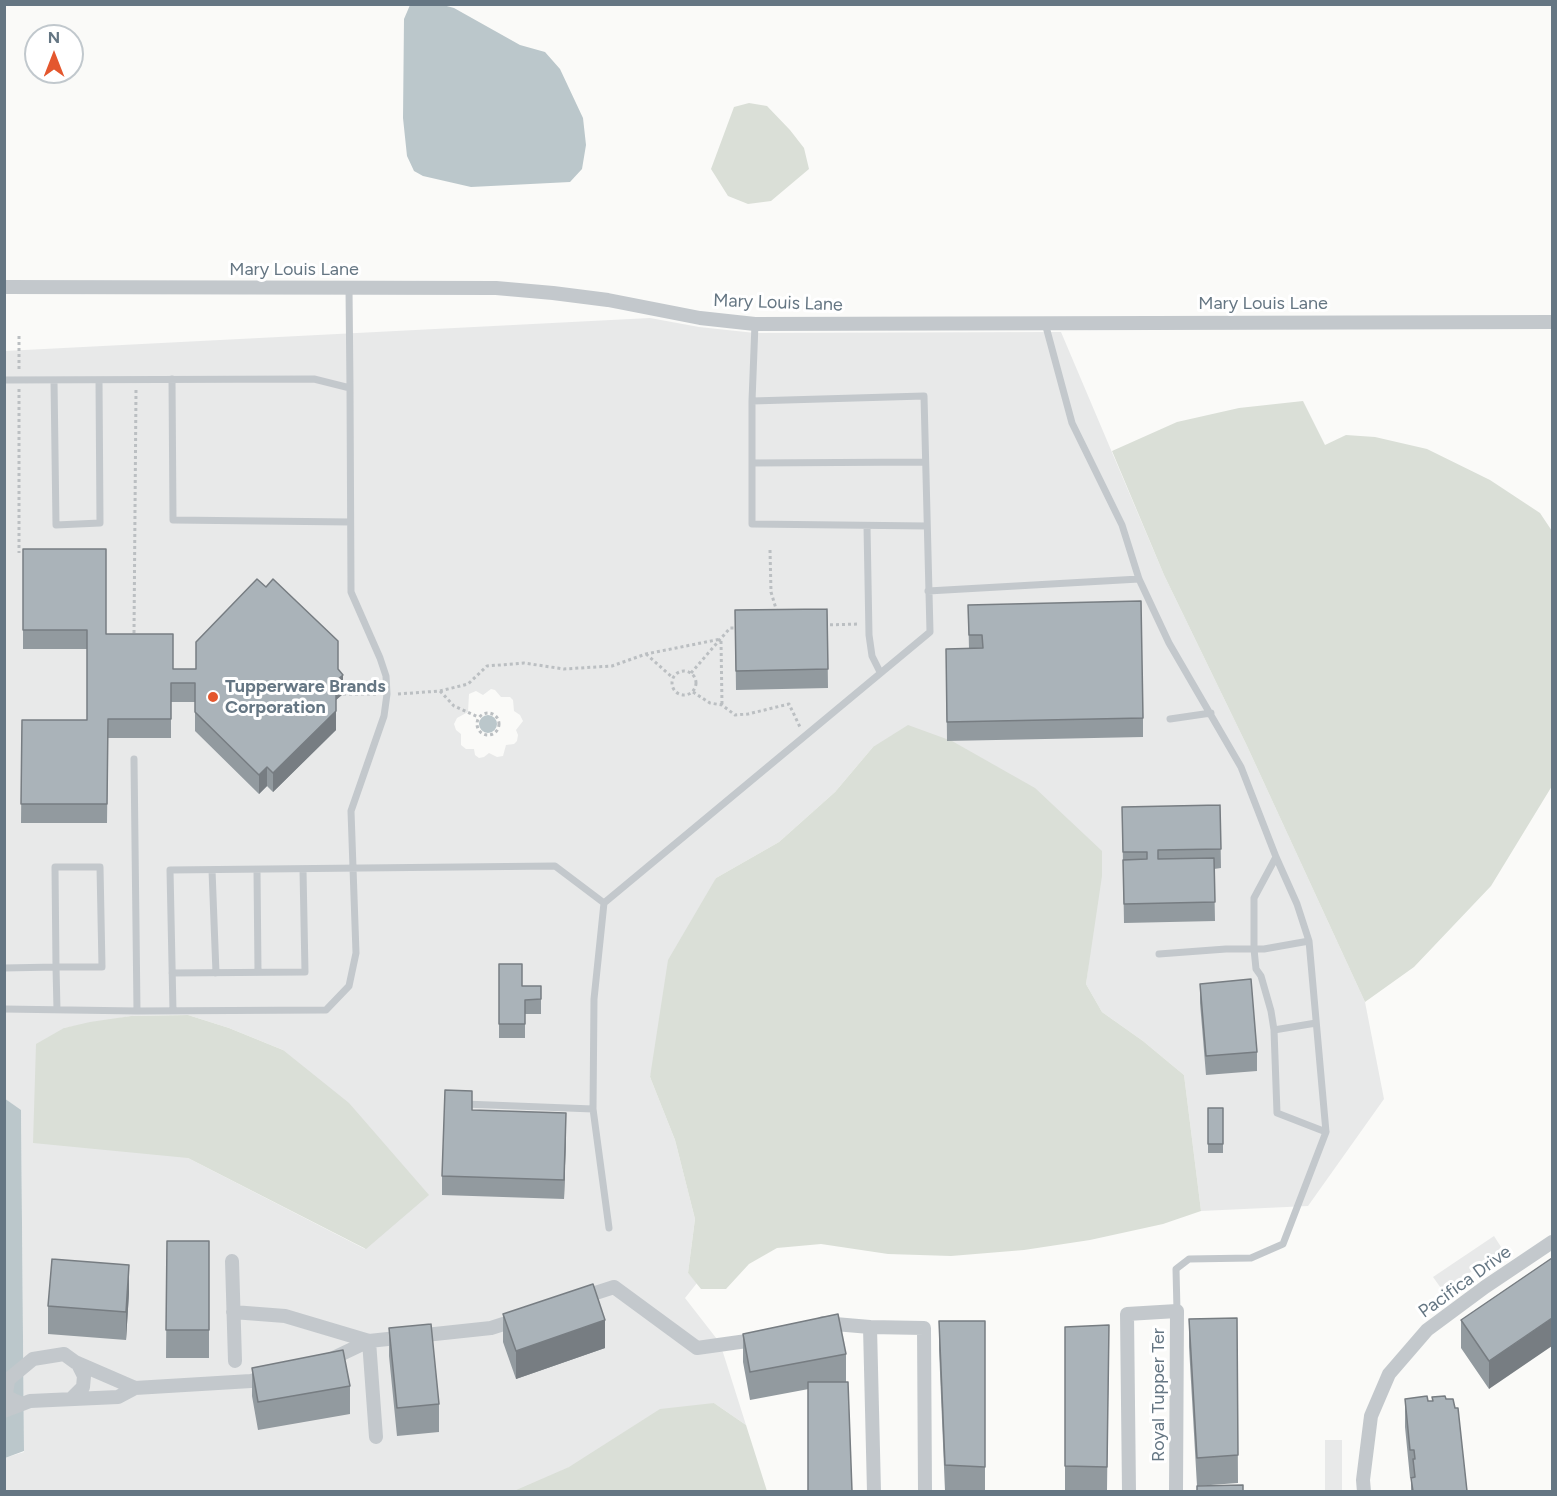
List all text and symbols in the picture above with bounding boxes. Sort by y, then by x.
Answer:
north arrow [24,24,84,84]
text: N [48,28,60,47]
street label: Mary Louis Lane [229,259,359,281]
street label: Mary Louis Lane [713,290,843,316]
street label: Mary Louis Lane [1198,293,1328,315]
place label: Tupperware Brands Corporation [225,676,386,718]
marker: Tupperware Brands Corporation [206,690,220,704]
street label: Pacifica Drive [1415,1241,1515,1323]
street label: Royal Tupper Ter [1148,1328,1170,1462]

